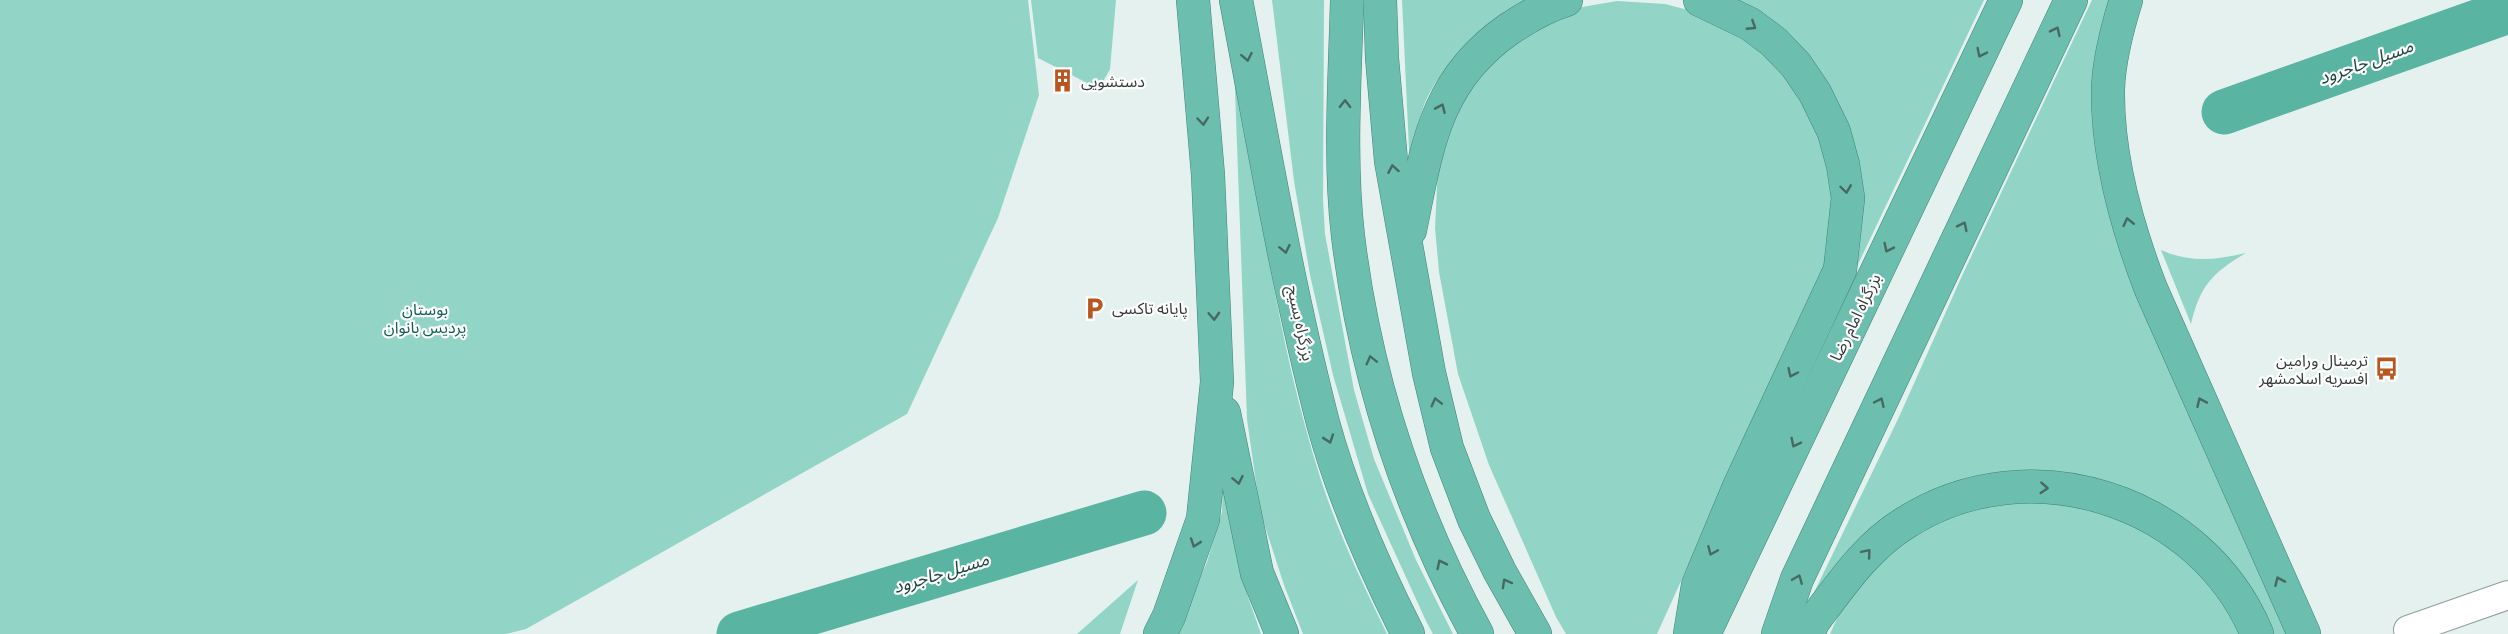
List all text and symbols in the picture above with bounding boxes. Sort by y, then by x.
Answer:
one-way arrow [1745,19,1756,30]
one-way arrow [2049,26,2061,37]
water label: مسیل جاجرود [2316,35,2417,89]
one-way arrow [1977,46,1989,57]
one-way arrow [1240,52,1253,62]
building icon: دستشویی [1050,68,1076,94]
place label: دستشویی [1081,72,1145,92]
one-way arrow [1338,99,1351,108]
one-way arrow [1434,104,1446,115]
one-way arrow [1196,117,1209,126]
one-way arrow [1387,165,1400,175]
one-way arrow [1840,185,1852,194]
one-way arrow [2122,217,2135,227]
one-way arrow [1956,221,1968,232]
one-way arrow [1884,241,1896,252]
one-way arrow [1278,243,1291,253]
street label: بزرگراه امام رضا [1826,270,1887,365]
street label: بزرگراه بسیج [1280,284,1318,363]
parking icon: پایانه تاکسی [1081,295,1107,321]
place label: پایانه تاکسی [1112,299,1188,319]
park label: بوستان پردیس بانوان [384,300,466,338]
one-way arrow [1208,311,1221,320]
place label: ترمینال ورامین افسریه اسلامشهر [2258,351,2368,389]
one-way arrow [1366,355,1378,365]
bus stop icon: ترمینال ورامین افسریه اسلامشهر [2373,356,2399,382]
one-way arrow [1788,367,1800,378]
one-way arrow [1430,397,1443,407]
one-way arrow [2196,397,2208,408]
one-way arrow [1873,398,1885,409]
one-way arrow [1321,433,1334,444]
one-way arrow [1791,436,1802,447]
one-way arrow [1231,475,1244,485]
one-way arrow [2039,481,2048,494]
one-way arrow [1189,537,1202,548]
one-way arrow [1707,545,1719,556]
water label: مسیل جاجرود [891,548,992,598]
one-way arrow [1860,549,1871,560]
one-way arrow [1436,559,1448,570]
one-way arrow [1791,574,1803,585]
one-way arrow [2275,576,2287,587]
one-way arrow [1502,579,1513,589]

